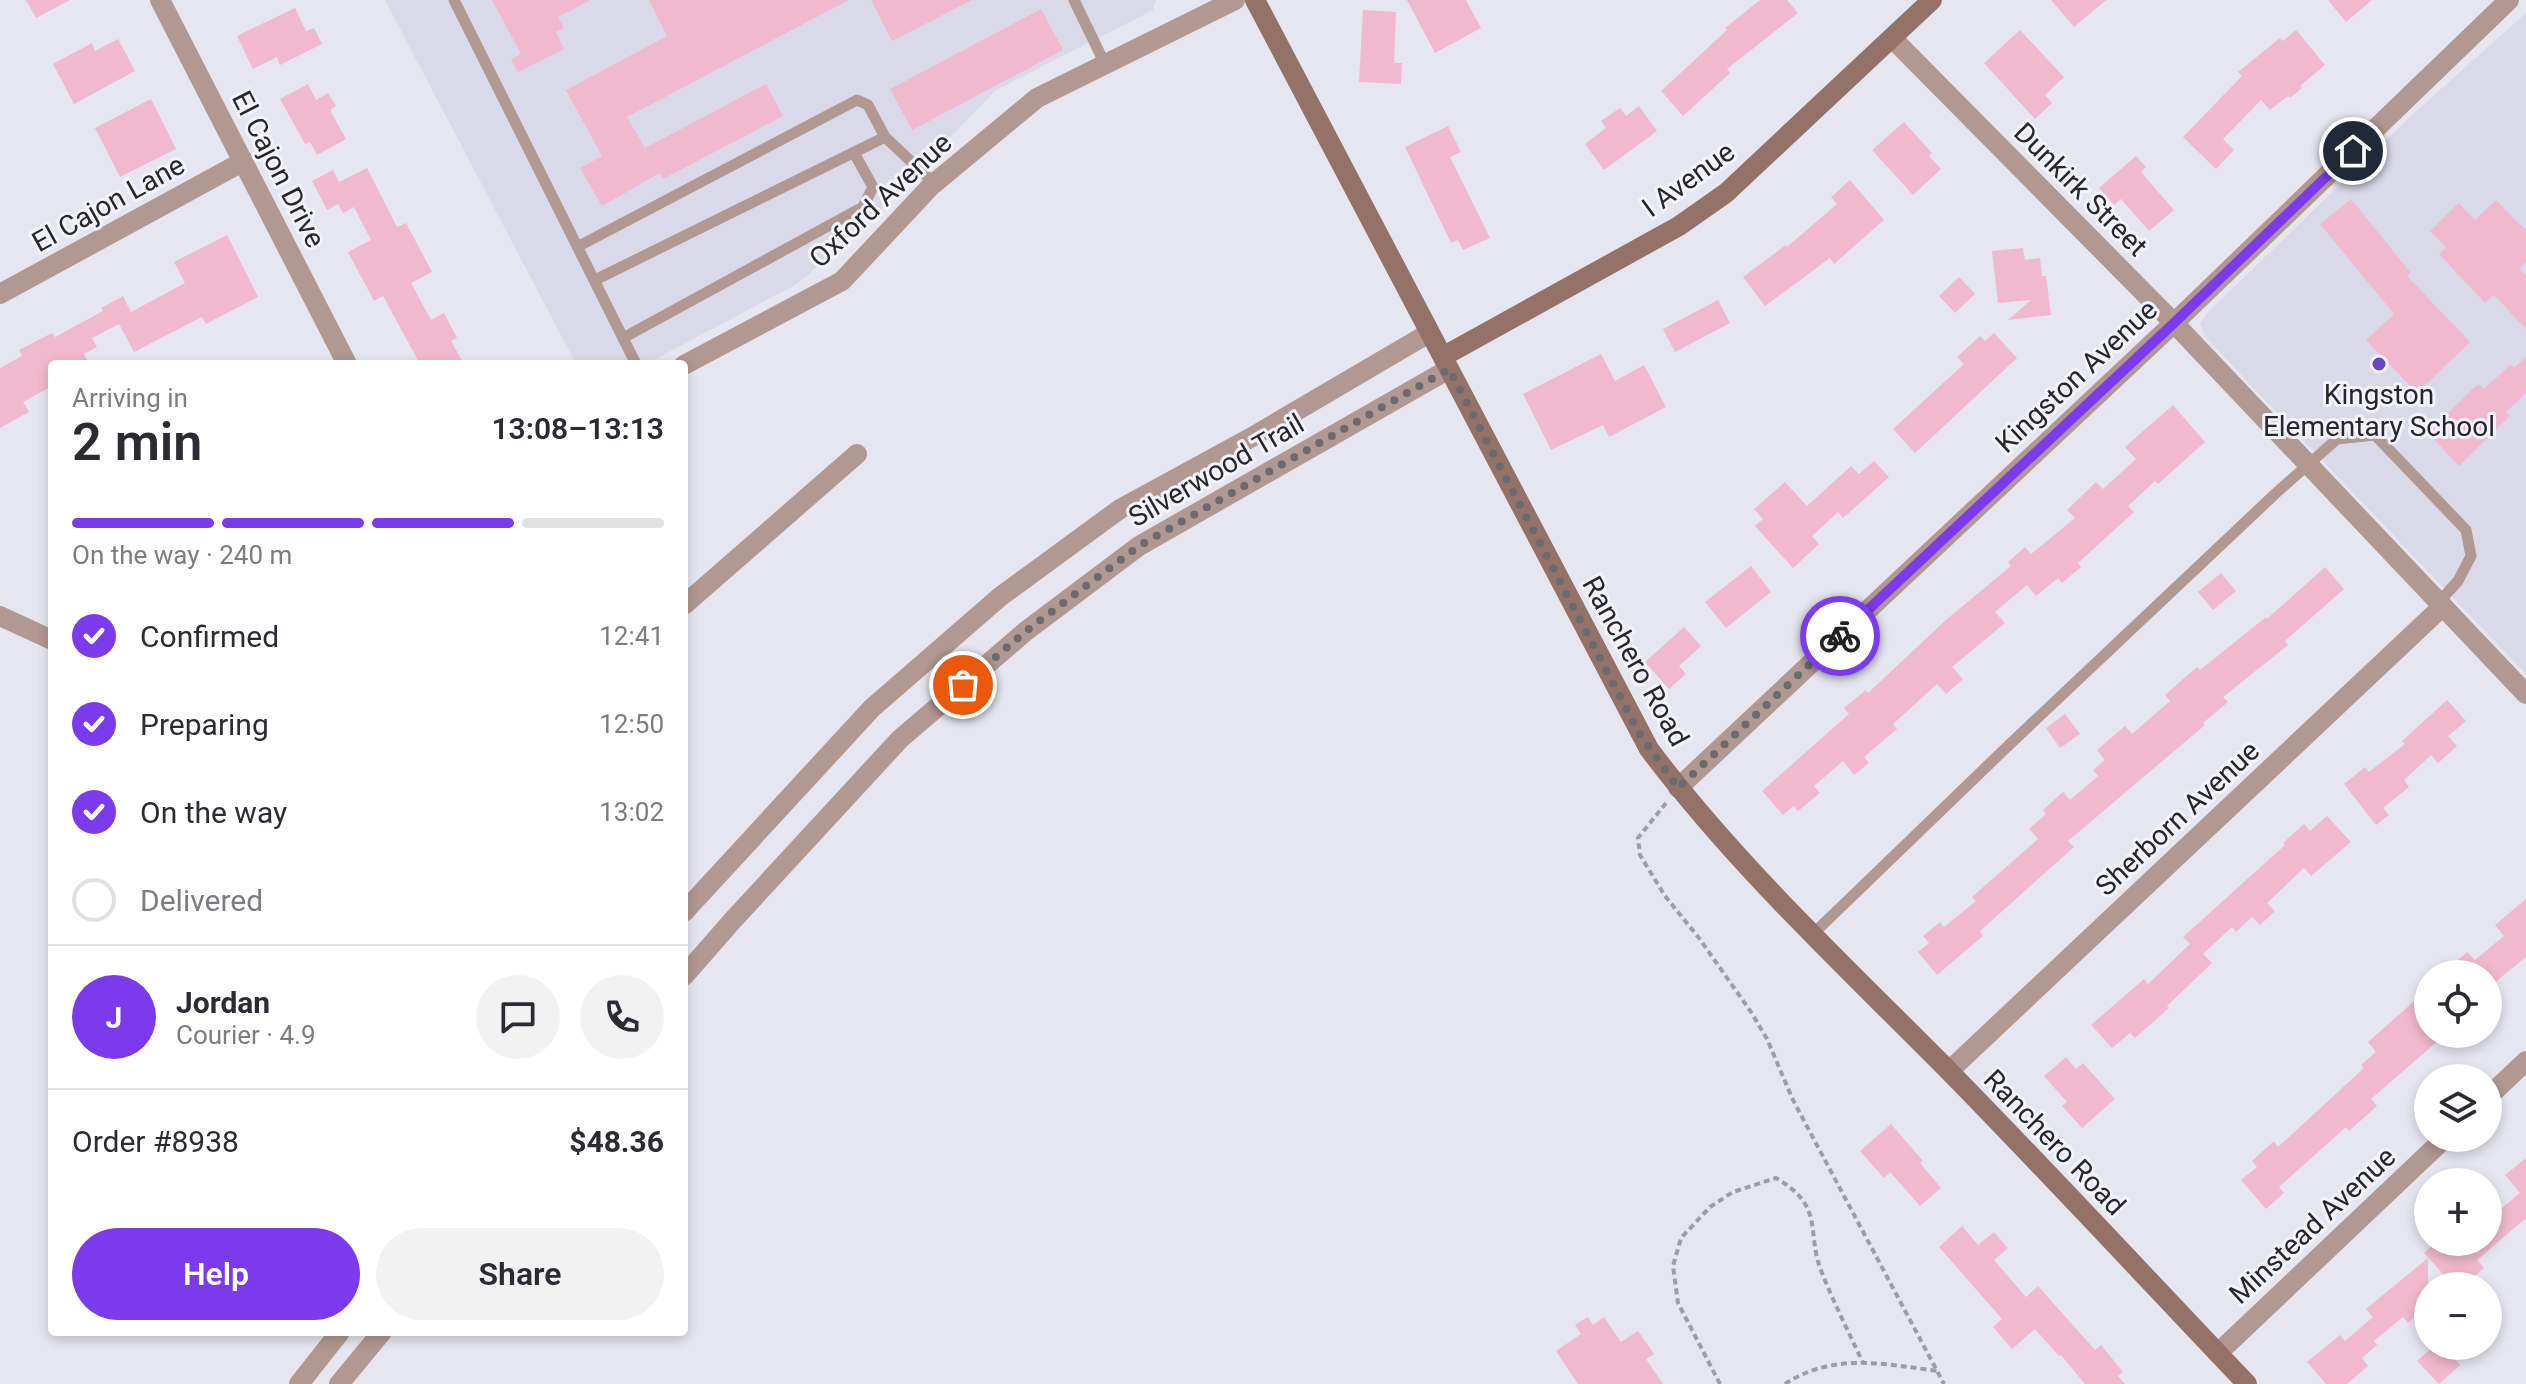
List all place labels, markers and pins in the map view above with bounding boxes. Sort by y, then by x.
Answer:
pin [2319,117,2387,185]
marker: Kingston Elementary School [2370,355,2388,373]
place label: Kingston Elementary School [2263,378,2495,443]
pin [929,651,997,719]

